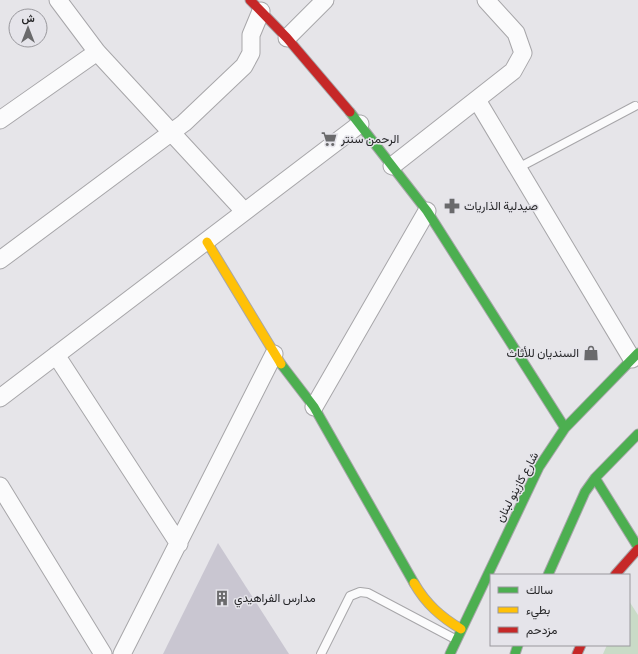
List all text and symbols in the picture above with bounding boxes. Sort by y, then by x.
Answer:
north arrow [8,8,48,48]
text: ش [21,12,35,25]
supermarket icon: الرحمن سنتر [320,130,338,148]
place label: الرحمن سنتر [340,132,399,147]
pharmacy icon: صيدلية الذاريات [443,197,461,215]
place label: صيدلية الذاريات [464,199,538,214]
shop icon: السنديان للأثاث [582,344,600,362]
place label: السنديان للأثاث [507,346,579,360]
street label: شارع كازينو لبنان [493,449,543,525]
legend [490,574,630,646]
text: سالك [526,583,553,597]
building icon: مدارس الفراهيدي [213,589,231,607]
place label: مدارس الفراهيدي [234,591,316,608]
text: بطيء [526,603,550,620]
text: مزدحم [526,623,557,638]

